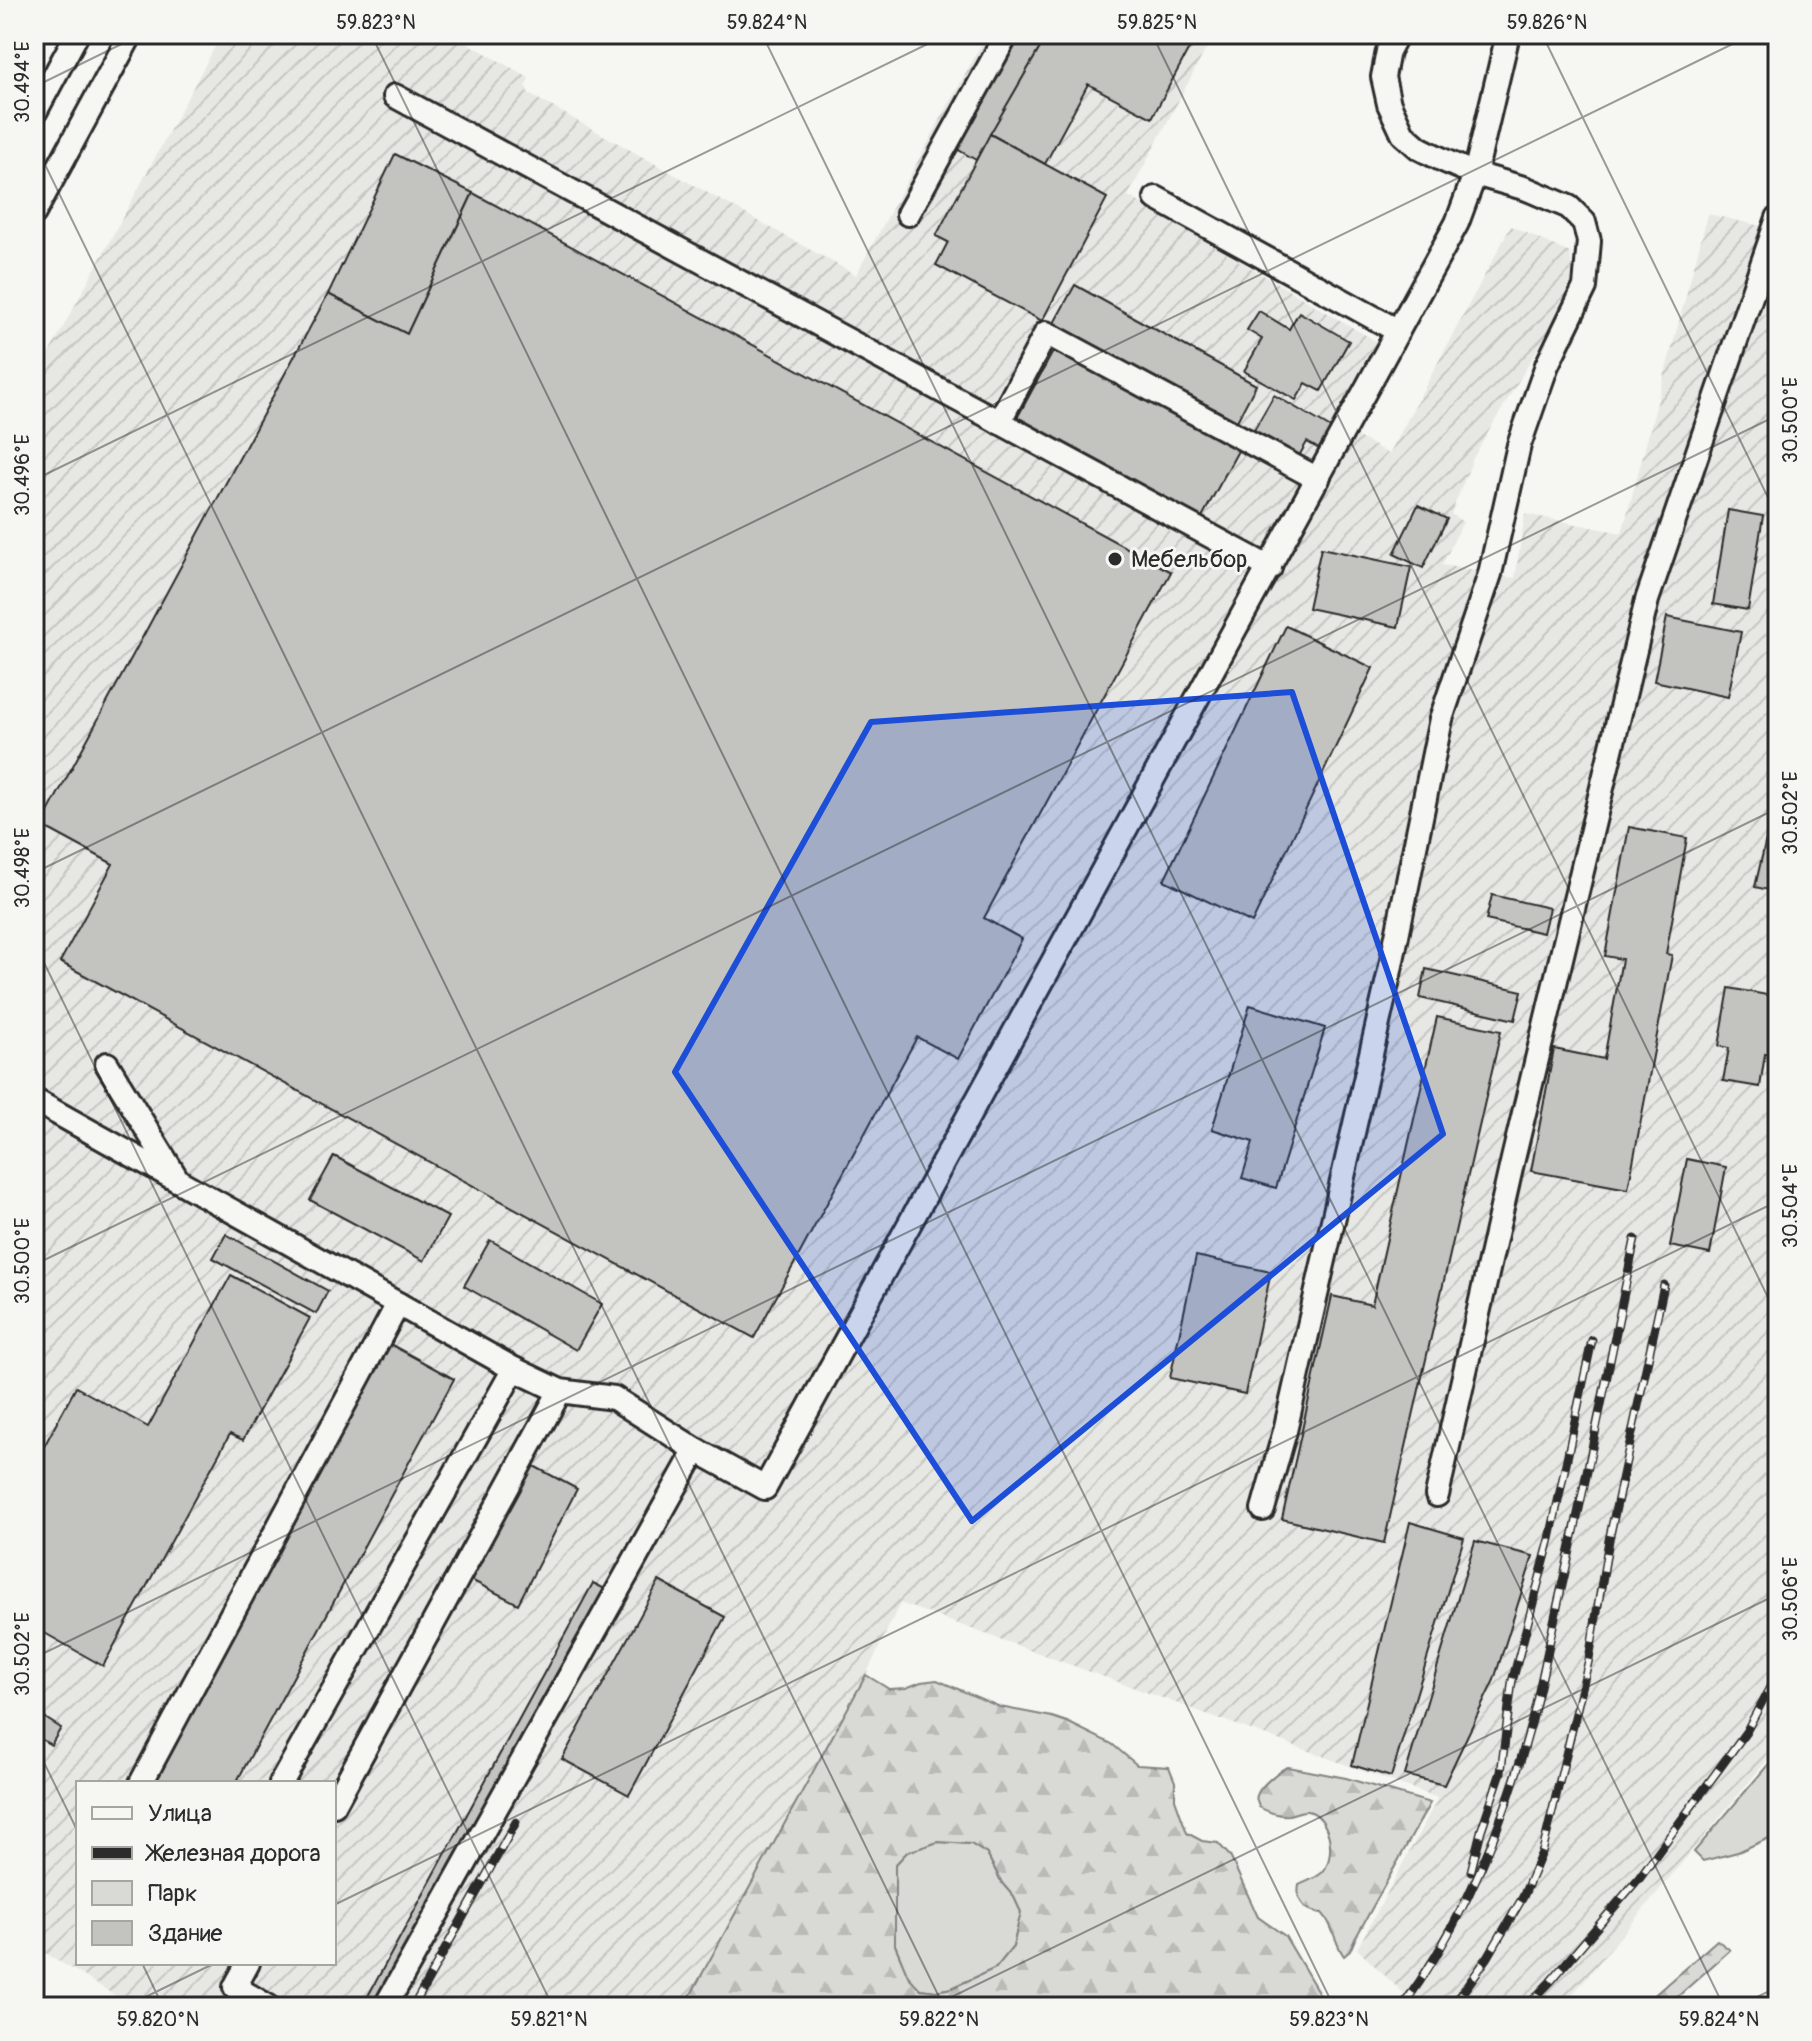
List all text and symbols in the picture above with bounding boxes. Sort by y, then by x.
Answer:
text: 59.823°N [336,10,416,35]
text: 59.824°N [727,10,807,35]
text: 59.825°N [1117,10,1197,35]
text: 59.826°N [1507,10,1587,35]
text: 30.494°E [10,41,35,123]
text: 30.500°E [1778,377,1803,463]
text: 30.496°E [10,434,35,516]
place label: Мебельбор [1131,545,1247,574]
marker: Мебельбор [1106,550,1124,568]
text: 30.502°E [1778,771,1803,855]
text: 30.498°E [10,828,35,908]
text: 30.504°E [1778,1164,1803,1248]
text: 30.500°E [10,1218,35,1304]
text: 30.506°E [1778,1557,1803,1641]
text: 30.502°E [10,1612,35,1696]
legend [76,1781,336,1965]
text: Улица [148,1799,212,1828]
text: Железная дорога [144,1839,321,1868]
text: Парк [148,1879,197,1908]
text: Здание [148,1919,223,1948]
text: 59.820°N [117,2007,199,2032]
text: 59.821°N [511,2007,587,2032]
text: 59.822°N [899,2007,979,2032]
text: 59.823°N [1289,2007,1369,2032]
text: 59.824°N [1679,2007,1759,2032]

